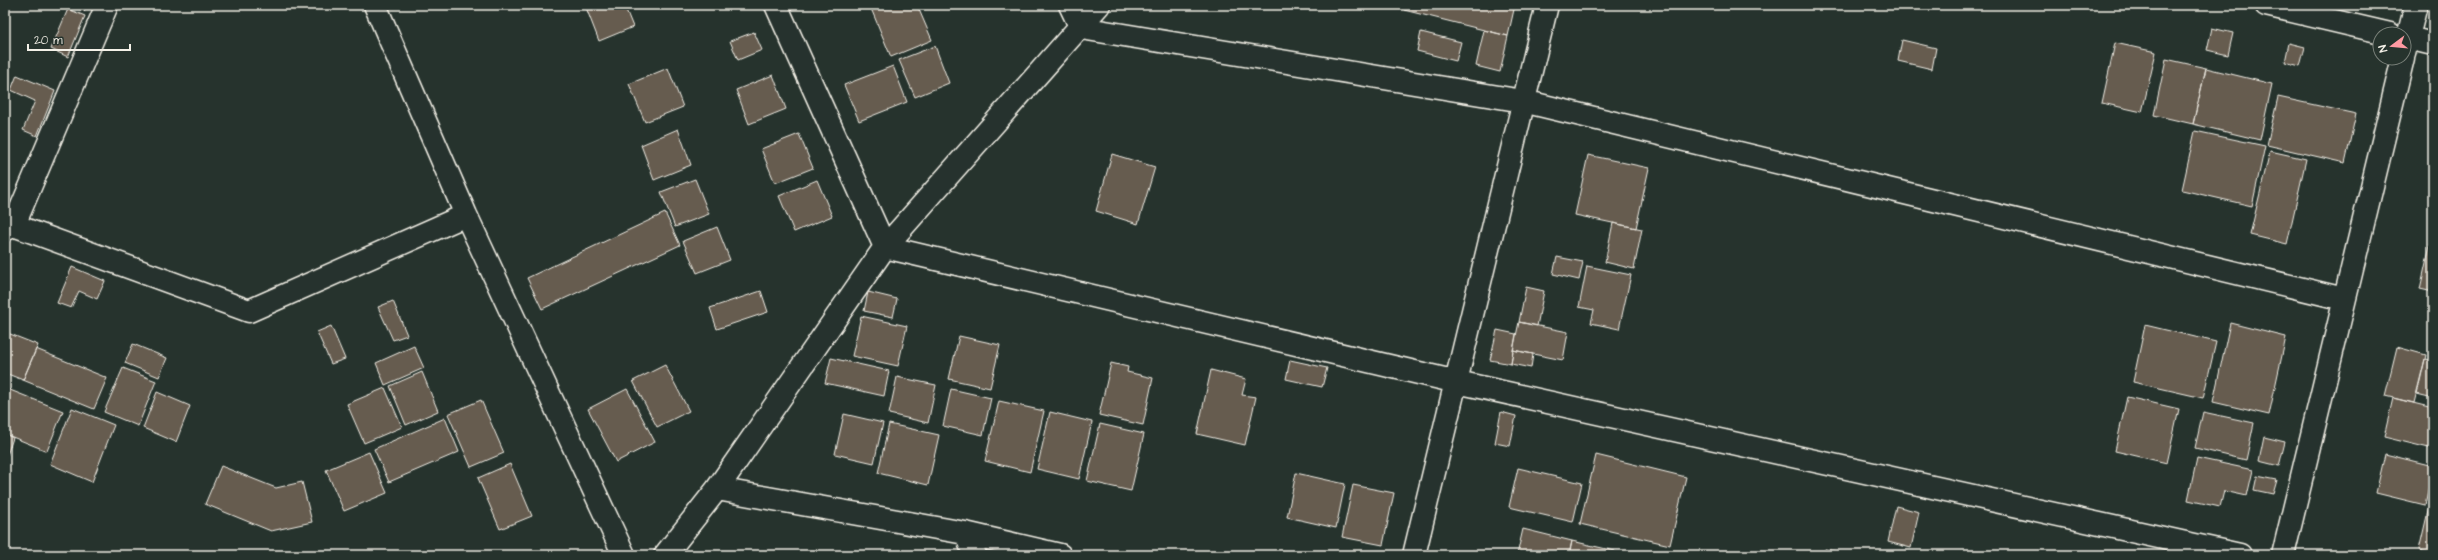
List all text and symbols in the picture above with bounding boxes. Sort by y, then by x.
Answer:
scale bar [28,26,130,52]
north arrow [2372,26,2412,66]
text: 20 m [34,32,63,49]
text: N [2375,43,2391,54]

